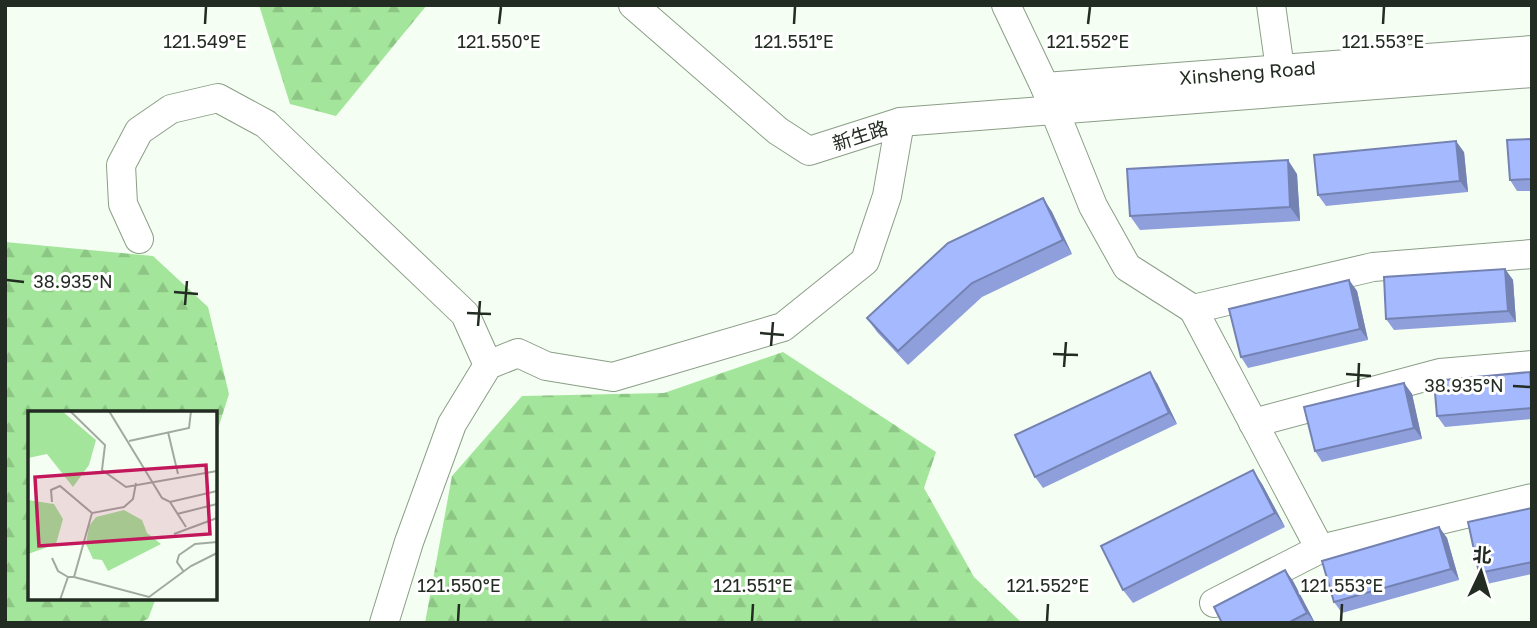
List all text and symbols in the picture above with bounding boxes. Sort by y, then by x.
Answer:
text: 121.549°E [163,30,247,52]
text: 121.550°E [457,30,541,52]
text: 121.551°E [754,30,834,52]
text: 121.552°E [1047,30,1129,52]
text: 121.553°E [1342,30,1424,52]
street label: Xinsheng Road [1178,55,1317,88]
street label: 新生路 [829,115,891,155]
text: 38.935°N [33,270,113,292]
text: 38.935°N [1424,374,1504,396]
inset map [28,411,217,600]
north arrow [1446,537,1516,607]
text: 北 [1472,542,1493,567]
text: 121.550°E [417,574,501,596]
text: 121.551°E [713,574,793,596]
text: 121.552°E [1007,574,1089,596]
text: 121.553°E [1301,574,1383,596]

